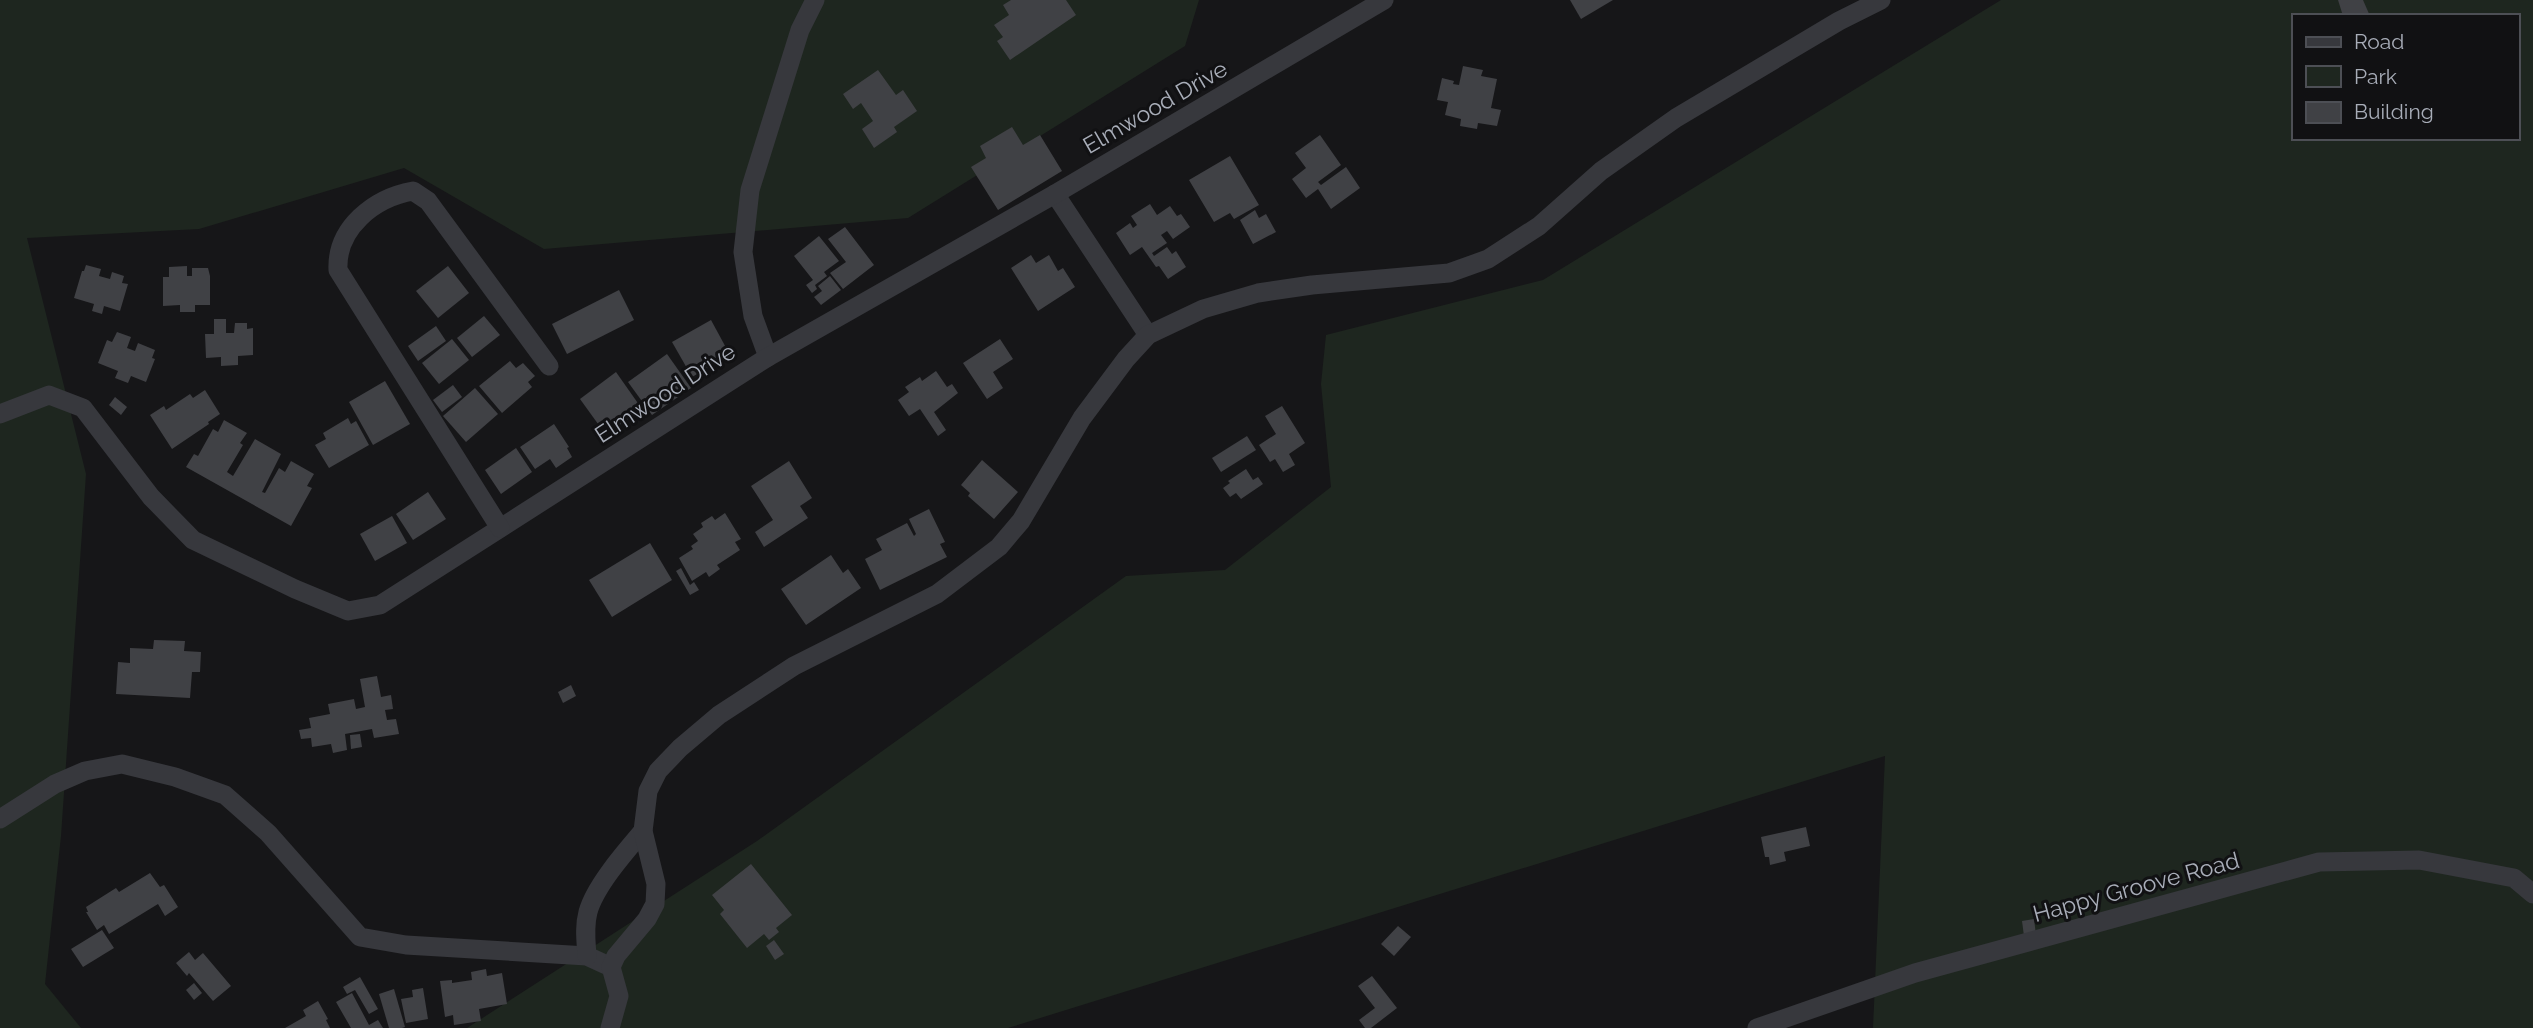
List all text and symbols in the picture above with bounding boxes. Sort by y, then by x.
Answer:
legend [2292,14,2519,140]
text: Road [2354,29,2404,54]
street label: Elmwood Drive [1078,54,1232,159]
text: Park [2354,64,2397,89]
text: Building [2354,99,2434,124]
street label: Elmwood Drive [590,337,740,448]
street label: Happy Groove Road [2030,846,2242,927]

